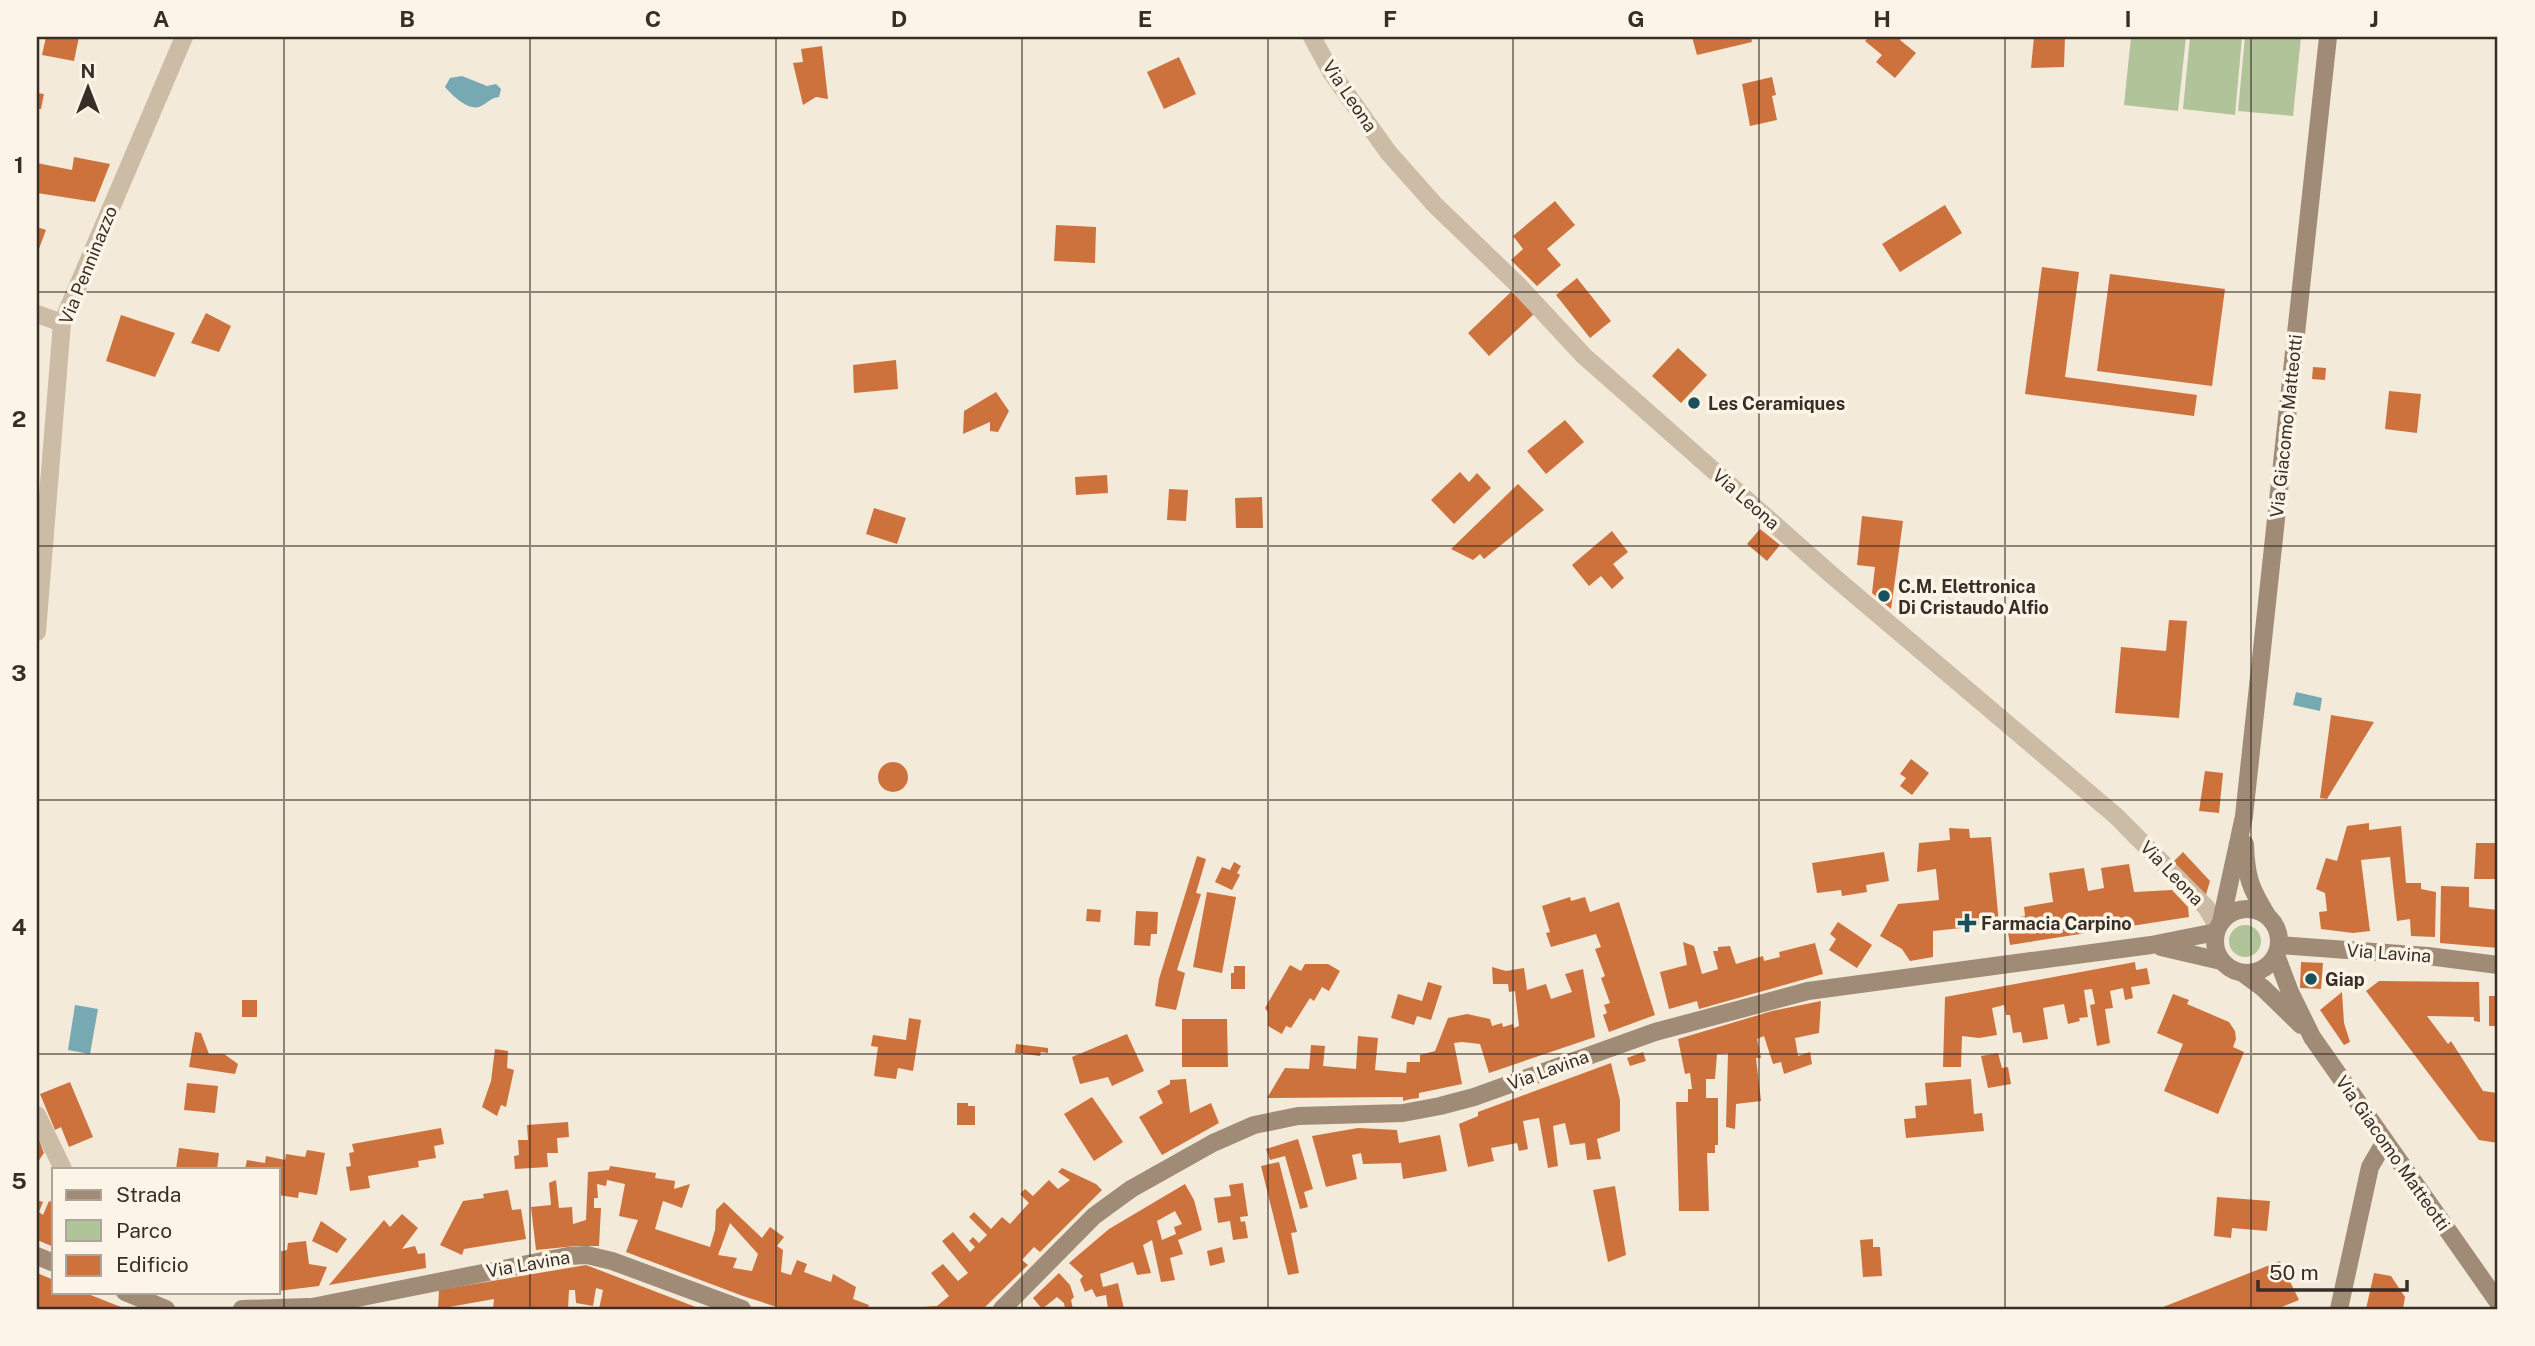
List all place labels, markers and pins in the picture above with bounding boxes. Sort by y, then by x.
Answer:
place label: Les Ceramiques [1708,393,1845,414]
marker: Les Ceramiques [1686,395,1702,411]
place label: C.M. Elettronica Di Cristaudo Alfio [1898,576,2049,618]
marker: C.M. Elettronica Di Cristaudo Alfio [1876,588,1892,604]
place label: Farmacia Carpino [1981,913,2132,934]
marker: Farmacia Carpino [1959,915,1975,931]
place label: Giap [2325,969,2365,990]
marker: Giap [2303,971,2319,987]

